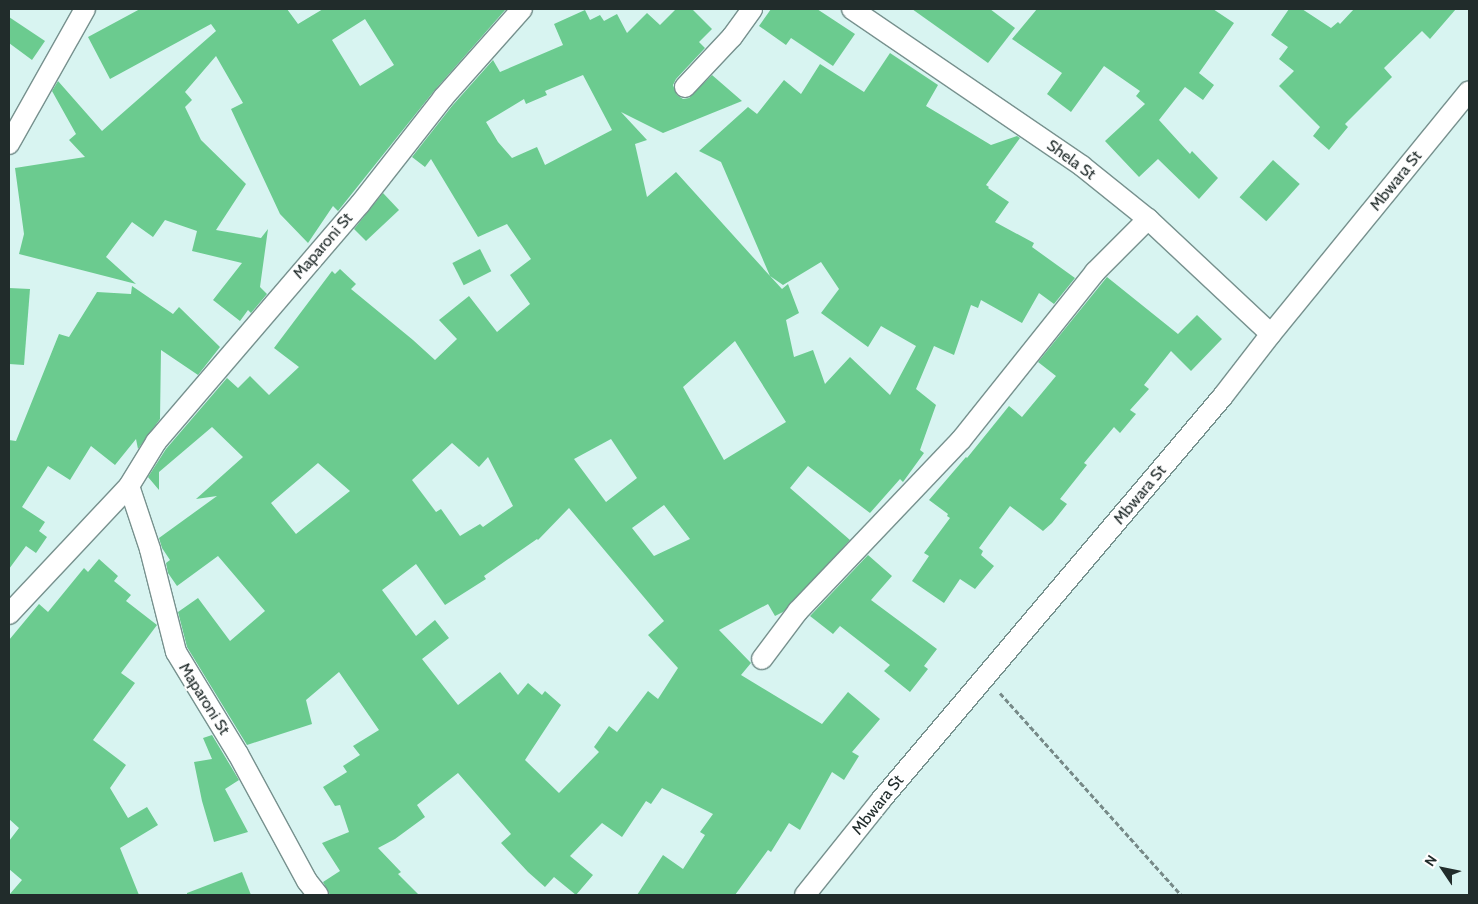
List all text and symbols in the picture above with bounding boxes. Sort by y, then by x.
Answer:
street label: Shela St [1043,136,1099,184]
street label: Mbwara St [1366,147,1426,215]
street label: Maparoni St [289,209,357,283]
street label: Mbwara St [1110,461,1170,529]
street label: Maparoni St [174,659,234,739]
street label: Mbwara St [848,771,908,839]
north arrow [1418,844,1468,894]
text: N [1420,851,1441,870]

